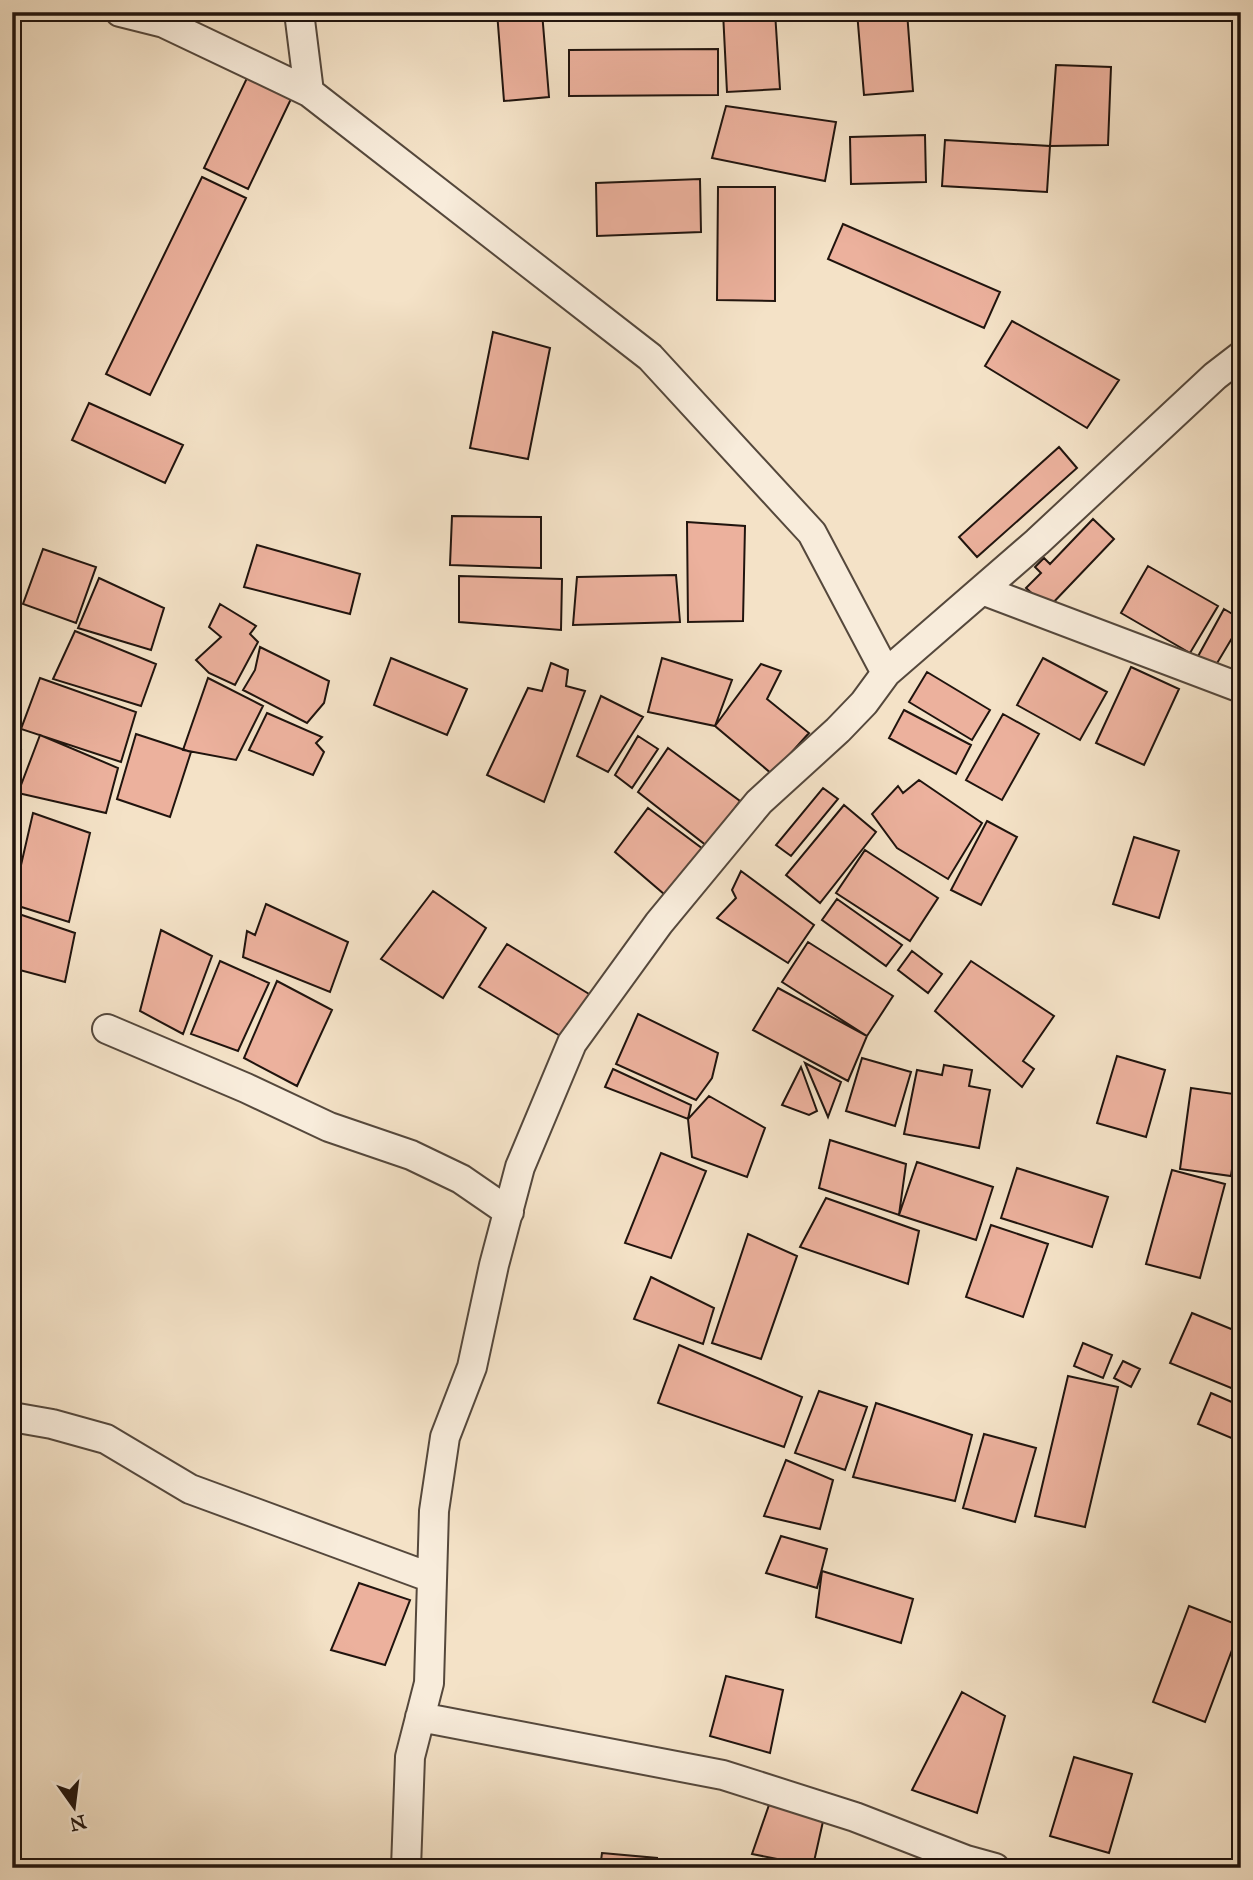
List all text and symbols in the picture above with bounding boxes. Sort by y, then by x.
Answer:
north arrow [38,1772,108,1842]
text: N [67,1810,89,1836]

